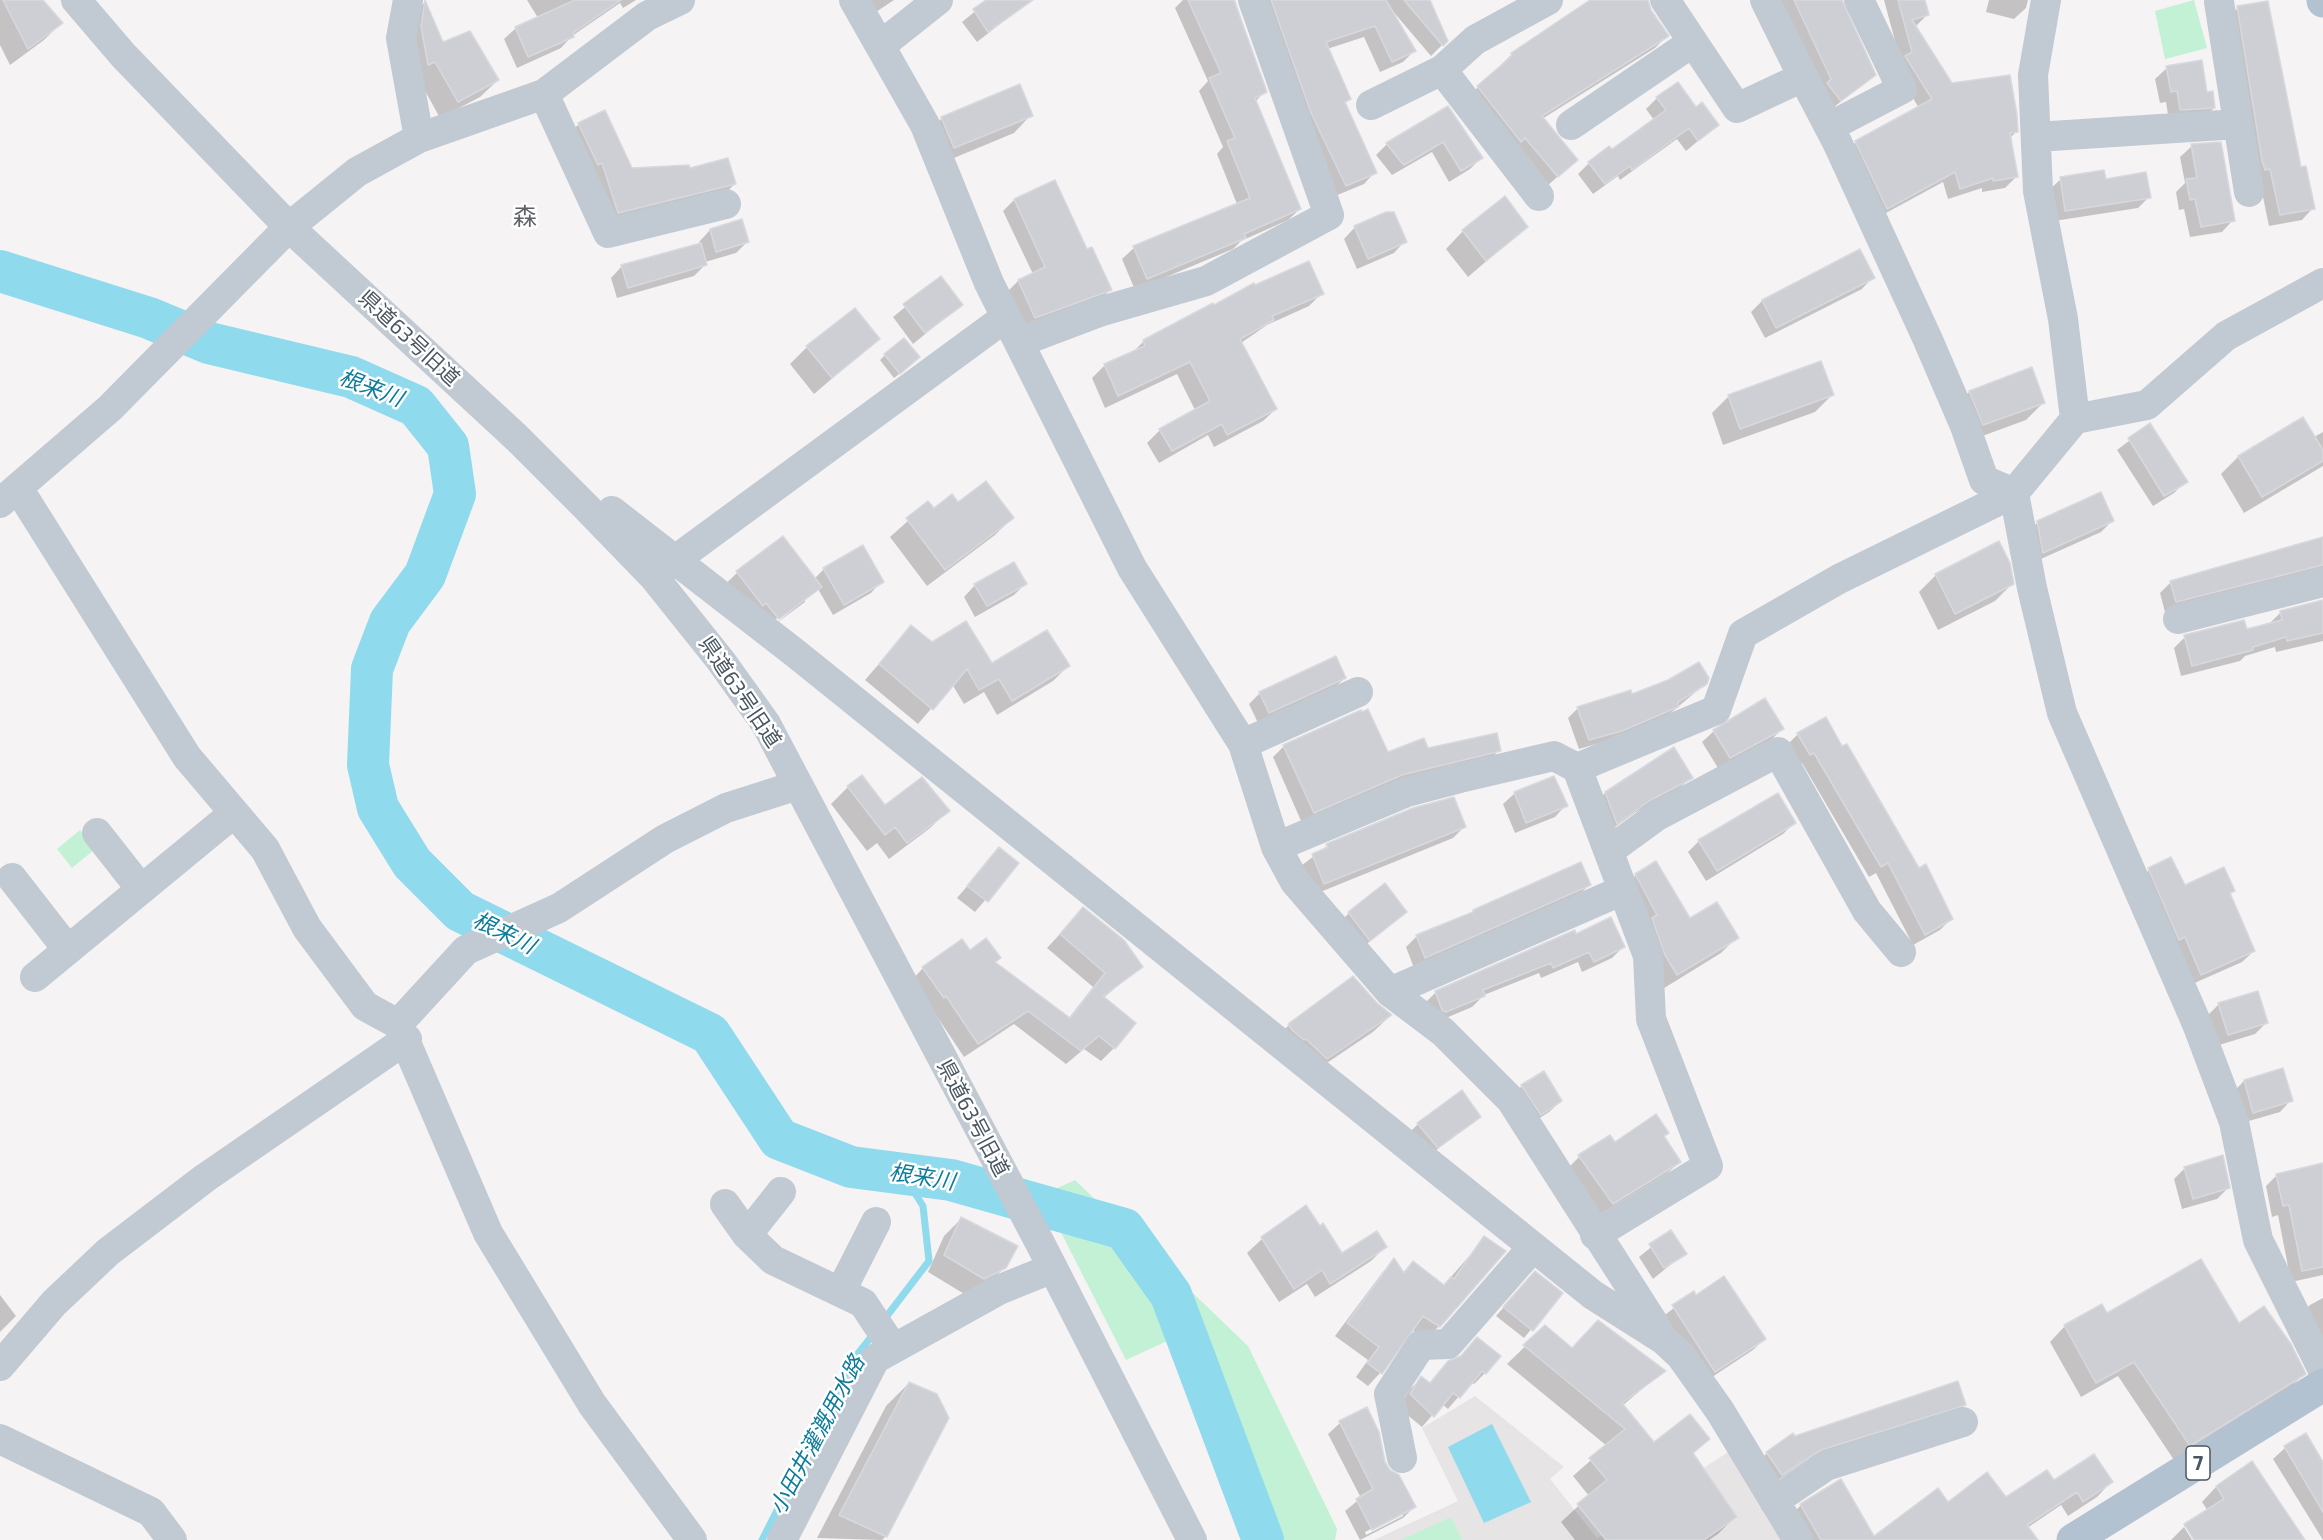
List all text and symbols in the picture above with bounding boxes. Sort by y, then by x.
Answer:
district label: 森 [513,203,537,231]
street label: 県道63号旧道 [353,285,465,391]
water label: 根来川 [335,364,407,412]
street label: 県道63号旧道 [694,632,786,752]
water label: 根来川 [469,907,539,959]
street label: 県道63号旧道 [932,1055,1014,1181]
water label: 根来川 [887,1159,957,1195]
water label: 小田井灌漑用水路 [764,1351,870,1519]
road number: 7 [2186,1446,2210,1480]

